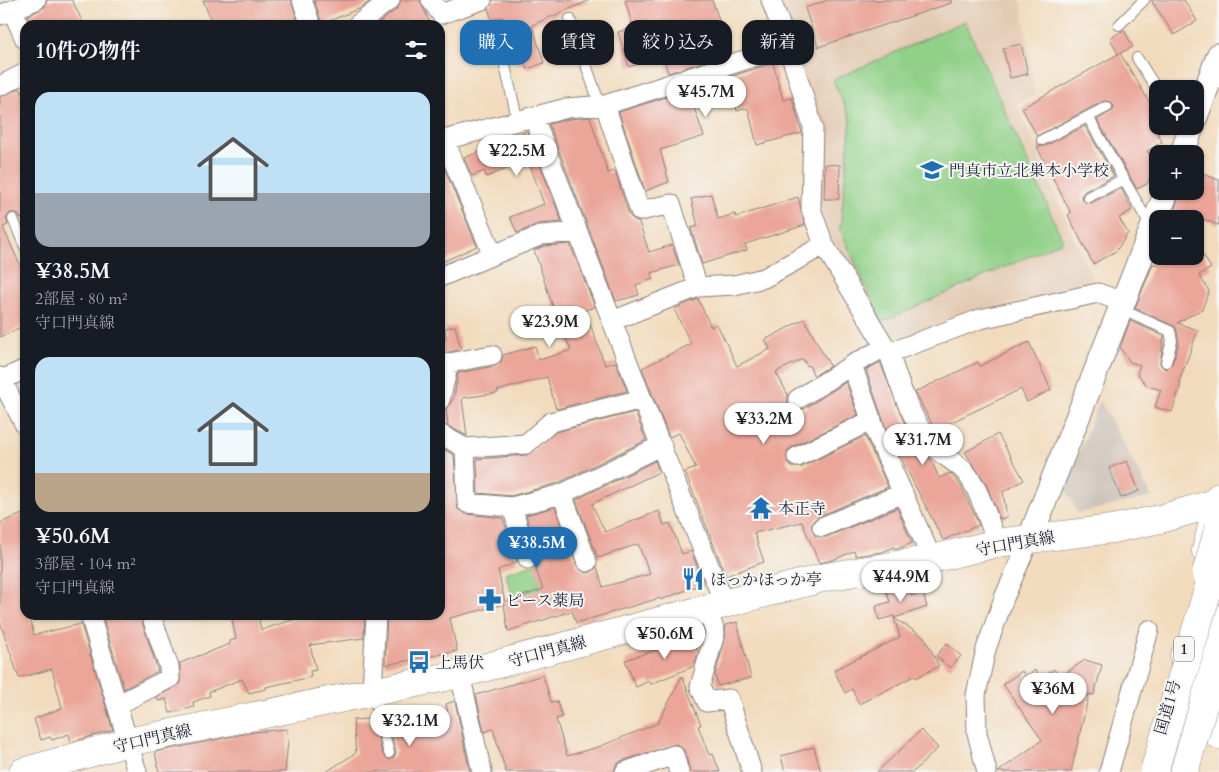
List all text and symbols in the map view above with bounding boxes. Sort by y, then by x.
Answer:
chip: 購入 [460,20,532,65]
chip: 賃貸 [542,20,614,65]
chip: 絞り込み [624,20,732,65]
chip: 新着 [742,20,814,65]
icon: filters [402,36,430,64]
text: 10件の物件 [35,37,141,66]
pin: ¥45.7M [665,76,747,118]
map controls [1149,80,1204,265]
button: locate [1149,80,1204,135]
text: ¥45.7M [677,81,735,103]
icon: home [188,124,278,214]
pin: ¥22.5M [476,134,558,177]
text: ¥22.5M [488,140,546,162]
button: + [1149,145,1204,200]
school or university icon: 門真市立北巣本小学校 [919,157,945,183]
place label: 門真市立北巣本小学校 [949,160,1109,182]
button: − [1149,210,1204,265]
text: ¥38.5M [35,257,111,286]
text: 2部屋 · 80 m² [35,288,127,310]
pin: ¥23.9M [509,306,591,348]
text: ¥23.9M [521,311,579,333]
text: 守口門真線 [35,312,115,334]
icon: home [188,389,278,479]
pin: ¥33.2M [723,402,805,445]
text: ¥33.2M [735,408,793,430]
pin: ¥31.7M [882,424,964,466]
text: ¥31.7M [894,429,952,451]
temple icon: 本正寺 [748,495,774,521]
place label: 本正寺 [778,498,826,520]
text: ¥50.6M [35,522,111,551]
pin: ¥38.5M [496,526,578,569]
street label: 守口門真線 [974,526,1056,562]
text: ¥38.5M [508,532,566,554]
text: 3部屋 · 104 m² [35,553,136,575]
pin: ¥44.9M [860,560,942,603]
restaurant icon: ほっかほっか亭 [680,566,706,592]
text: ¥44.9M [872,566,930,588]
place label: ほっかほっか亭 [710,569,822,591]
text: 守口門真線 [35,577,115,599]
pharmacy icon: ピース薬局 [477,587,503,613]
place label: ピース薬局 [506,590,585,612]
pin: ¥50.6M [624,618,706,660]
text: ¥50.6M [636,623,694,645]
street label: 守口門真線 [506,631,589,673]
road number: 1 [1174,636,1194,662]
bus stop icon: 上馬伏 [406,649,432,675]
place label: 上馬伏 [436,652,484,674]
pin: ¥36M [1023,672,1083,715]
street label: 国道1号 [1150,677,1186,737]
text: ¥36M [1031,678,1075,700]
pin: ¥32.1M [369,704,451,747]
text: ¥32.1M [381,710,439,732]
street label: 守口門真線 [111,719,194,759]

